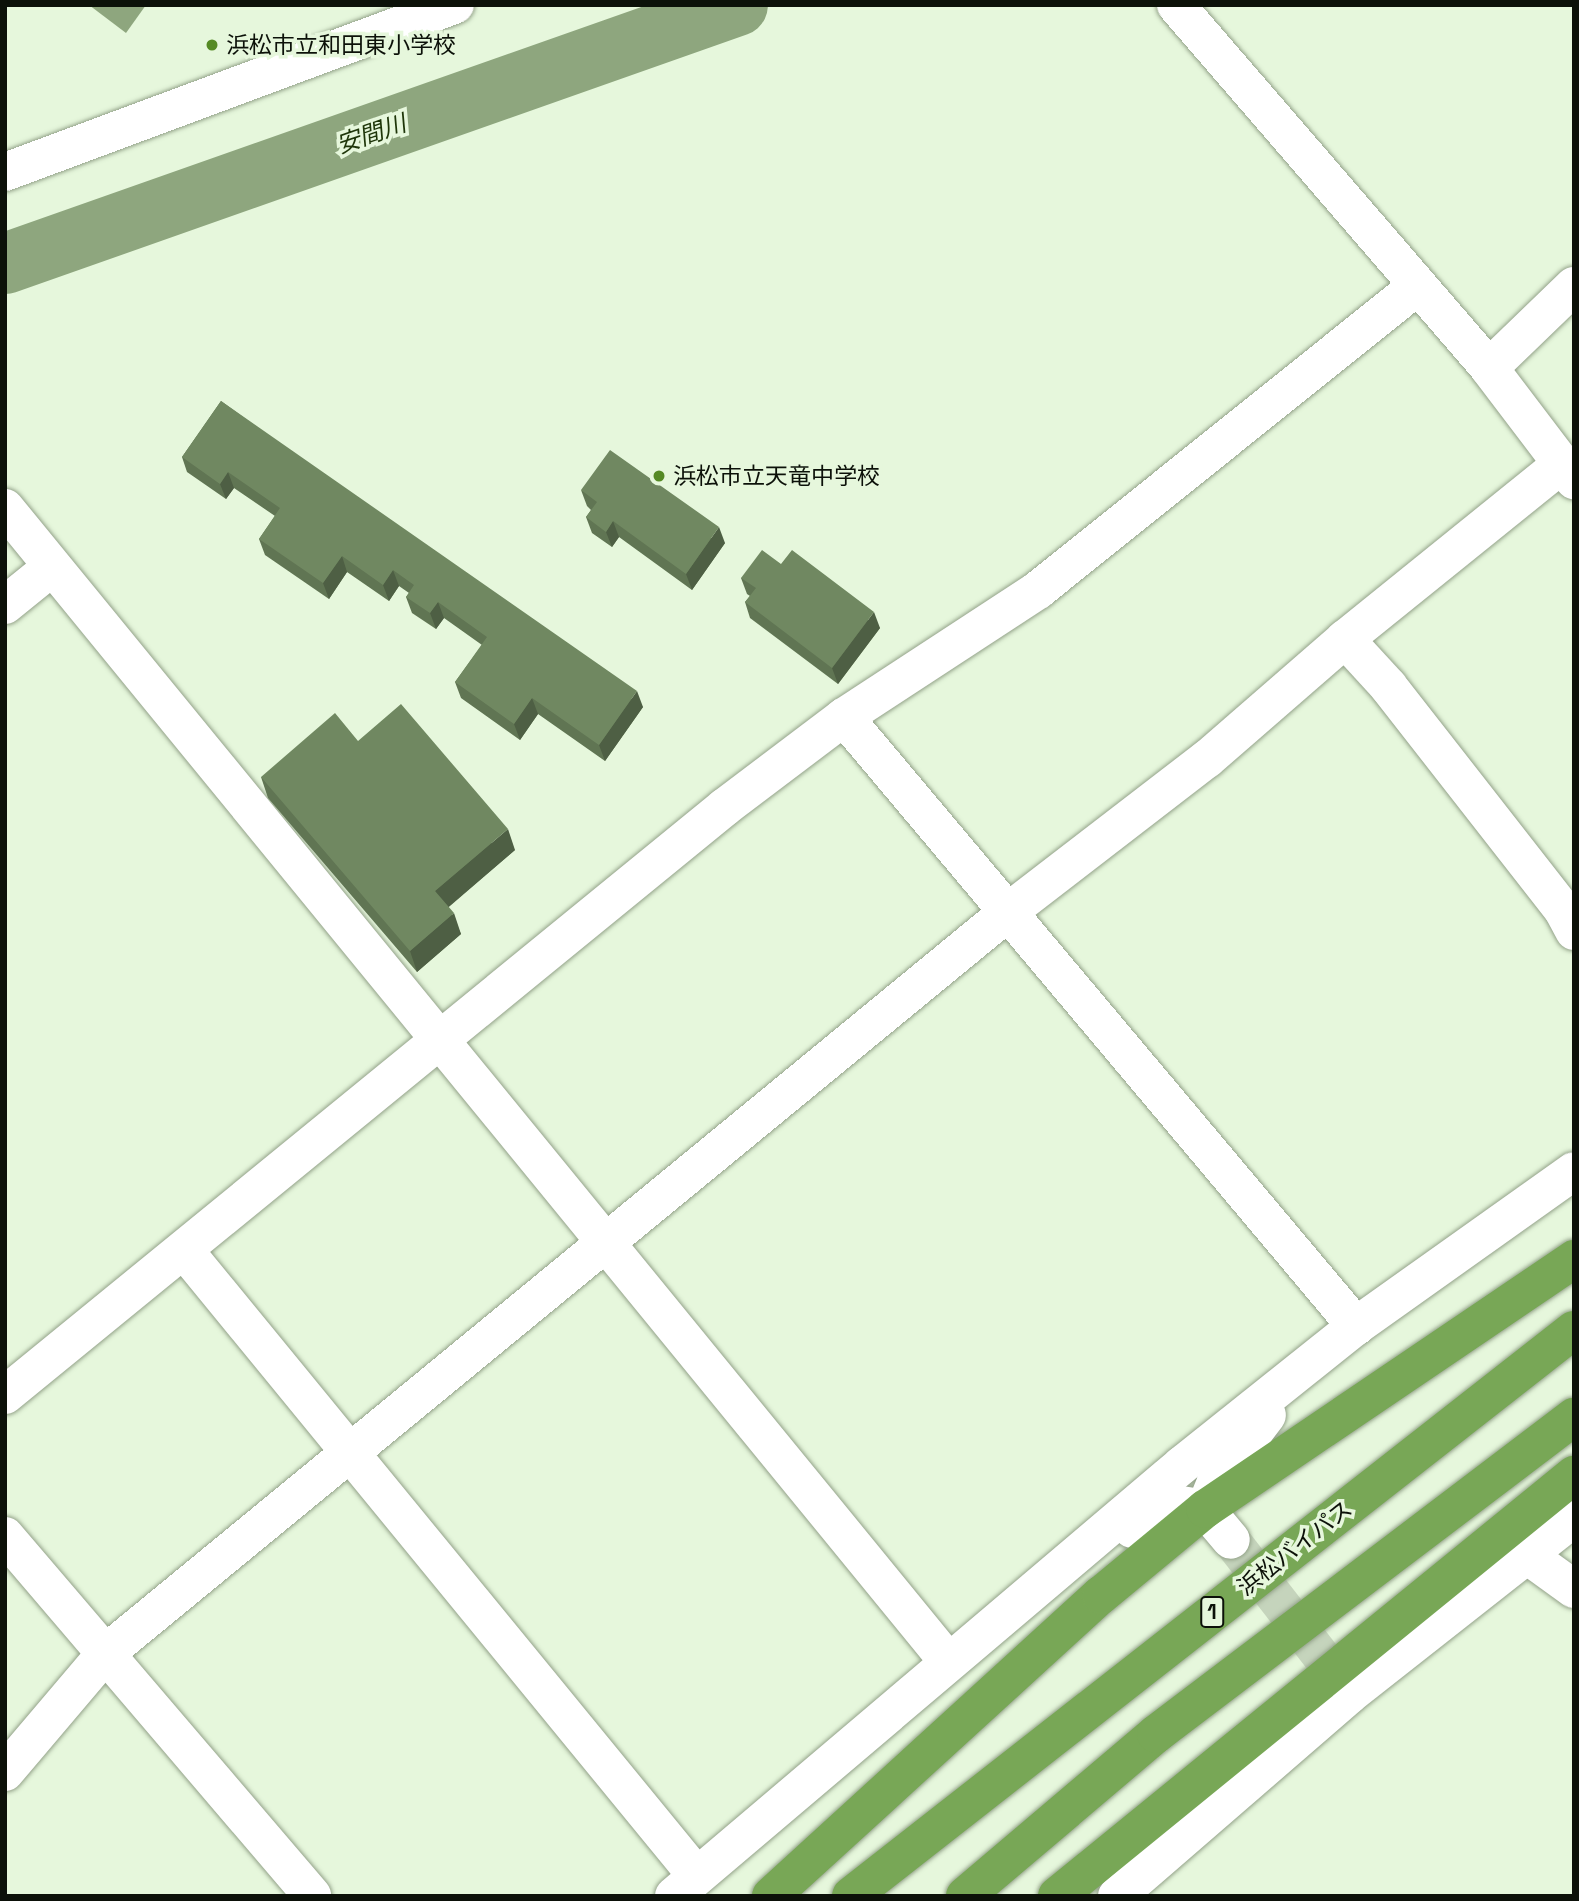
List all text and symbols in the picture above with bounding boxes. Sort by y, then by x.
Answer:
place label: 浜松市立和田東小学校 [226,31,456,59]
marker: 浜松市立和田東小学校 [204,37,220,53]
water label: 安間川 [332,109,410,159]
place label: 浜松市立天竜中学校 [673,462,880,490]
marker: 浜松市立天竜中学校 [651,468,667,484]
street label: 浜松バイパス [1232,1495,1358,1601]
road number: 1 [1200,1594,1224,1630]

